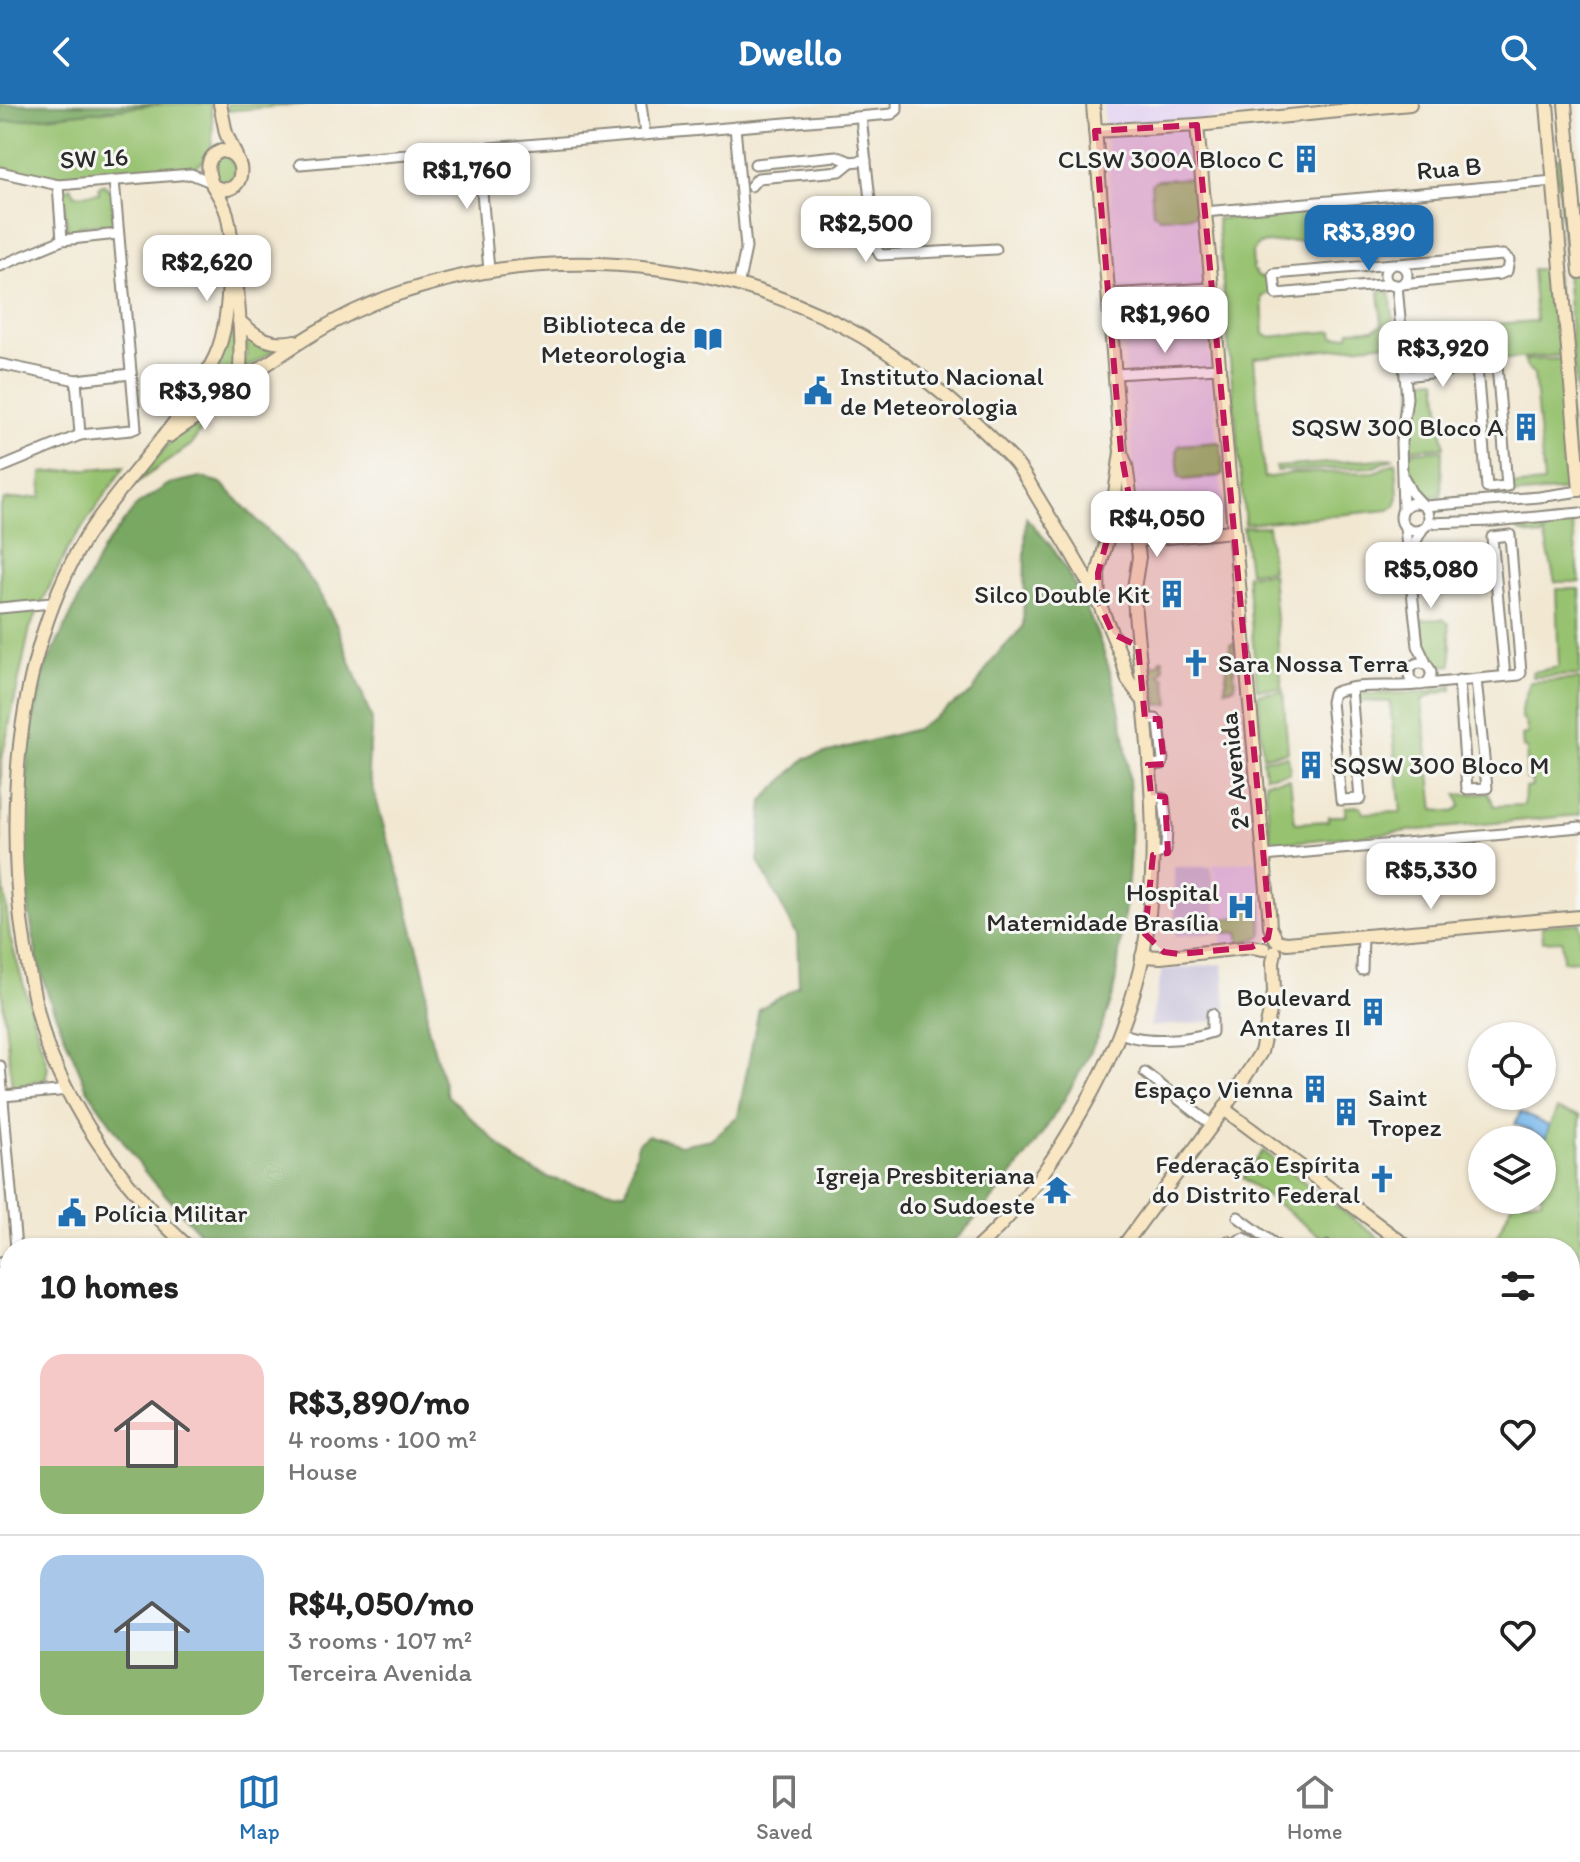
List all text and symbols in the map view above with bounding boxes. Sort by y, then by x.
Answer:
icon: back [40,30,84,74]
icon: search [1496,30,1540,74]
text: Dwello [738,31,842,74]
street label: SW 16 [59,140,129,176]
pin: R$1,760 [393,143,541,211]
place label: CLSW 300A Bloco C [1058,143,1284,175]
building icon: CLSW 300A Bloco C [1291,144,1321,174]
street label: Rua B [1415,149,1483,187]
text: R$1,760 [422,153,512,185]
pin: R$2,500 [792,196,940,264]
pin: R$3,890 [1295,205,1443,273]
text: R$2,500 [819,206,913,238]
text: R$3,890 [1322,215,1416,247]
pin: R$2,620 [133,235,281,303]
text: R$2,620 [161,245,253,277]
pin: R$1,960 [1091,287,1239,355]
text: R$1,960 [1120,297,1210,329]
place label: Biblioteca de Meteorologia [541,308,686,370]
pin: R$3,920 [1369,321,1517,389]
library icon: Biblioteca de Meteorologia [693,324,723,354]
text: R$3,920 [1397,331,1489,363]
place label: Instituto Nacional de Meteorologia [840,360,1044,422]
pin: R$3,980 [131,364,279,432]
text: R$3,980 [158,374,252,406]
public building icon: Instituto Nacional de Meteorologia [803,376,833,406]
place label: SQSW 300 Bloco A [1291,411,1504,443]
building icon: SQSW 300 Bloco A [1511,412,1541,442]
pin: R$4,050 [1083,491,1231,559]
text: R$4,050 [1109,501,1205,533]
pin: R$5,080 [1357,542,1505,610]
text: R$5,080 [1384,552,1478,584]
place label: Silco Double Kit [974,578,1150,610]
building icon: Silco Double Kit [1157,579,1187,609]
place label: Sara Nossa Terra [1218,647,1410,679]
church icon: Sara Nossa Terra [1181,648,1211,678]
street label: 2ª Avenida [1212,710,1256,831]
place label: SQSW 300 Bloco M [1333,749,1549,781]
building icon: SQSW 300 Bloco M [1296,750,1326,780]
pin: R$5,330 [1357,843,1505,911]
text: R$5,330 [1384,853,1478,885]
place label: Hospital Maternidade Brasília [986,876,1219,938]
hospital icon: Hospital Maternidade Brasília [1226,892,1256,922]
place label: Boulevard Antares II [1237,981,1352,1043]
building icon: Boulevard Antares II [1358,997,1388,1027]
map controls [1468,1022,1556,1214]
button: locate [1468,1022,1556,1110]
place label: Espaço Vienna [1134,1073,1293,1105]
building icon: Espaço Vienna [1300,1074,1330,1104]
place label: Saint Tropez [1368,1081,1442,1143]
building icon: Saint Tropez [1331,1097,1361,1127]
button: layers [1468,1126,1556,1214]
place label: Federação Espírita do Distrito Federal [1152,1148,1360,1210]
place label: Igreja Presbiteriana do Sudoeste [816,1159,1035,1221]
church icon: Federação Espírita do Distrito Federal [1367,1164,1397,1194]
temple icon: Igreja Presbiteriana do Sudoeste [1042,1175,1072,1205]
place label: Polícia Militar [94,1197,248,1229]
public building icon: Polícia Militar [57,1198,87,1228]
icon: filters [1496,1264,1540,1308]
text: 10 homes [40,1266,179,1307]
text: R$3,890/mo [288,1382,470,1423]
icon: home [104,1386,200,1482]
icon: heart [1496,1412,1540,1456]
text: 4 rooms · 100 m² [288,1423,477,1455]
text: House [288,1455,358,1487]
text: R$4,050/mo [288,1583,474,1624]
icon: home [104,1587,200,1683]
icon: heart [1496,1613,1540,1657]
text: 3 rooms · 107 m² [288,1624,472,1656]
text: Terceira Avenida [288,1656,472,1688]
tab: Map [237,1770,281,1845]
tab: Saved [756,1770,812,1845]
tab: Home [1287,1770,1343,1845]

